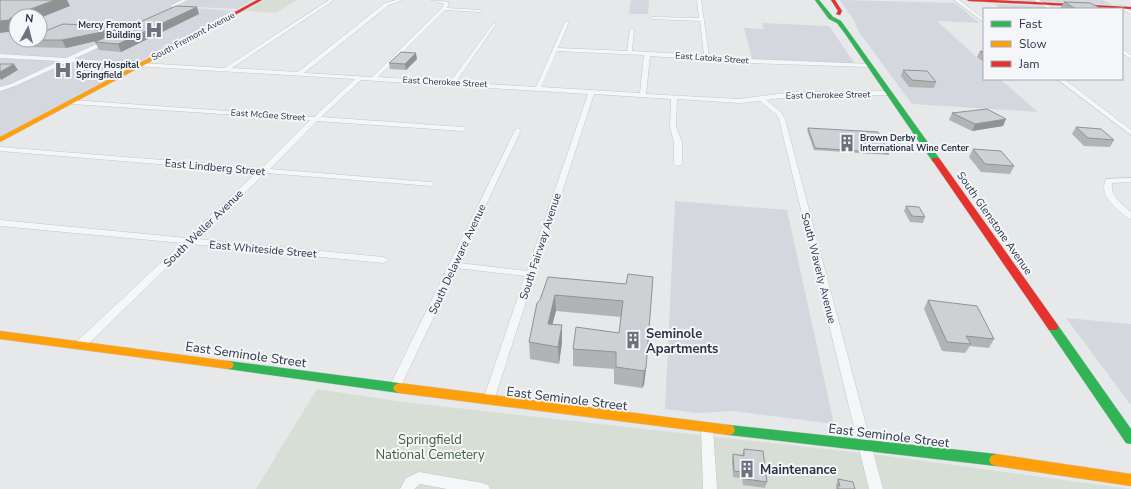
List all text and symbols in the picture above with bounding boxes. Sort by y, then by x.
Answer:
north arrow [8,8,48,48]
legend [983,8,1123,80]
street label: South Fremont Avenue [149,9,237,63]
text: N [24,11,34,27]
text: Fast [1019,16,1042,32]
place label: Mercy Fremont Building [78,19,142,41]
hospital icon: Mercy Fremont Building [144,20,164,40]
text: Slow [1019,36,1047,52]
street label: East Latoka Street [675,49,750,67]
text: Jam [1018,56,1040,72]
place label: Mercy Hospital Springfield [76,59,139,81]
hospital icon: Mercy Hospital Springfield [53,60,73,80]
street label: East Cherokee Street [402,74,488,90]
street label: East Cherokee Street [786,88,871,102]
street label: East McGee Street [230,106,306,124]
place label: Brown Derby International Wine Center [860,132,969,154]
building icon: Brown Derby International Wine Center [837,133,857,153]
street label: East Lindberg Street [164,156,266,179]
street label: South Glenstone Avenue [953,169,1036,278]
street label: South Weller Avenue [160,186,247,271]
street label: South Fairway Avenue [516,191,565,301]
street label: South Delaware Avenue [425,202,490,317]
street label: South Waverly Avenue [797,211,840,325]
street label: East Whiteside Street [209,237,317,262]
place label: Seminole Apartments [646,325,718,358]
building icon: Seminole Apartments [623,330,643,350]
street label: East Seminole Street [184,338,308,372]
street label: East Seminole Street [505,383,629,415]
street label: East Seminole Street [827,420,951,452]
park label: Springfield National Cemetery [375,431,485,464]
building icon: Maintenance [737,459,757,479]
place label: Maintenance [760,461,837,479]

